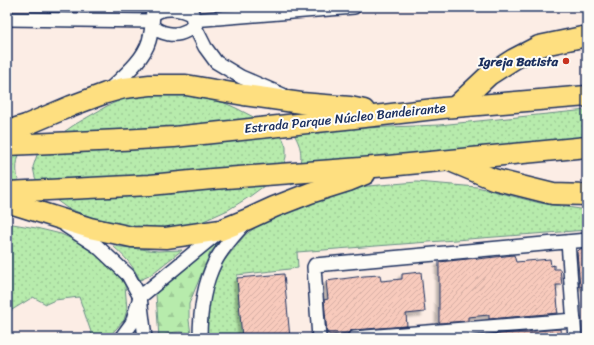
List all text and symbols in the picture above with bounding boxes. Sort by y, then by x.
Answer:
place label: Igreja Batista [478,50,558,73]
marker: Igreja Batista [561,56,571,66]
street label: Estrada Parque Núcleo Bandeirante [243,96,447,140]

